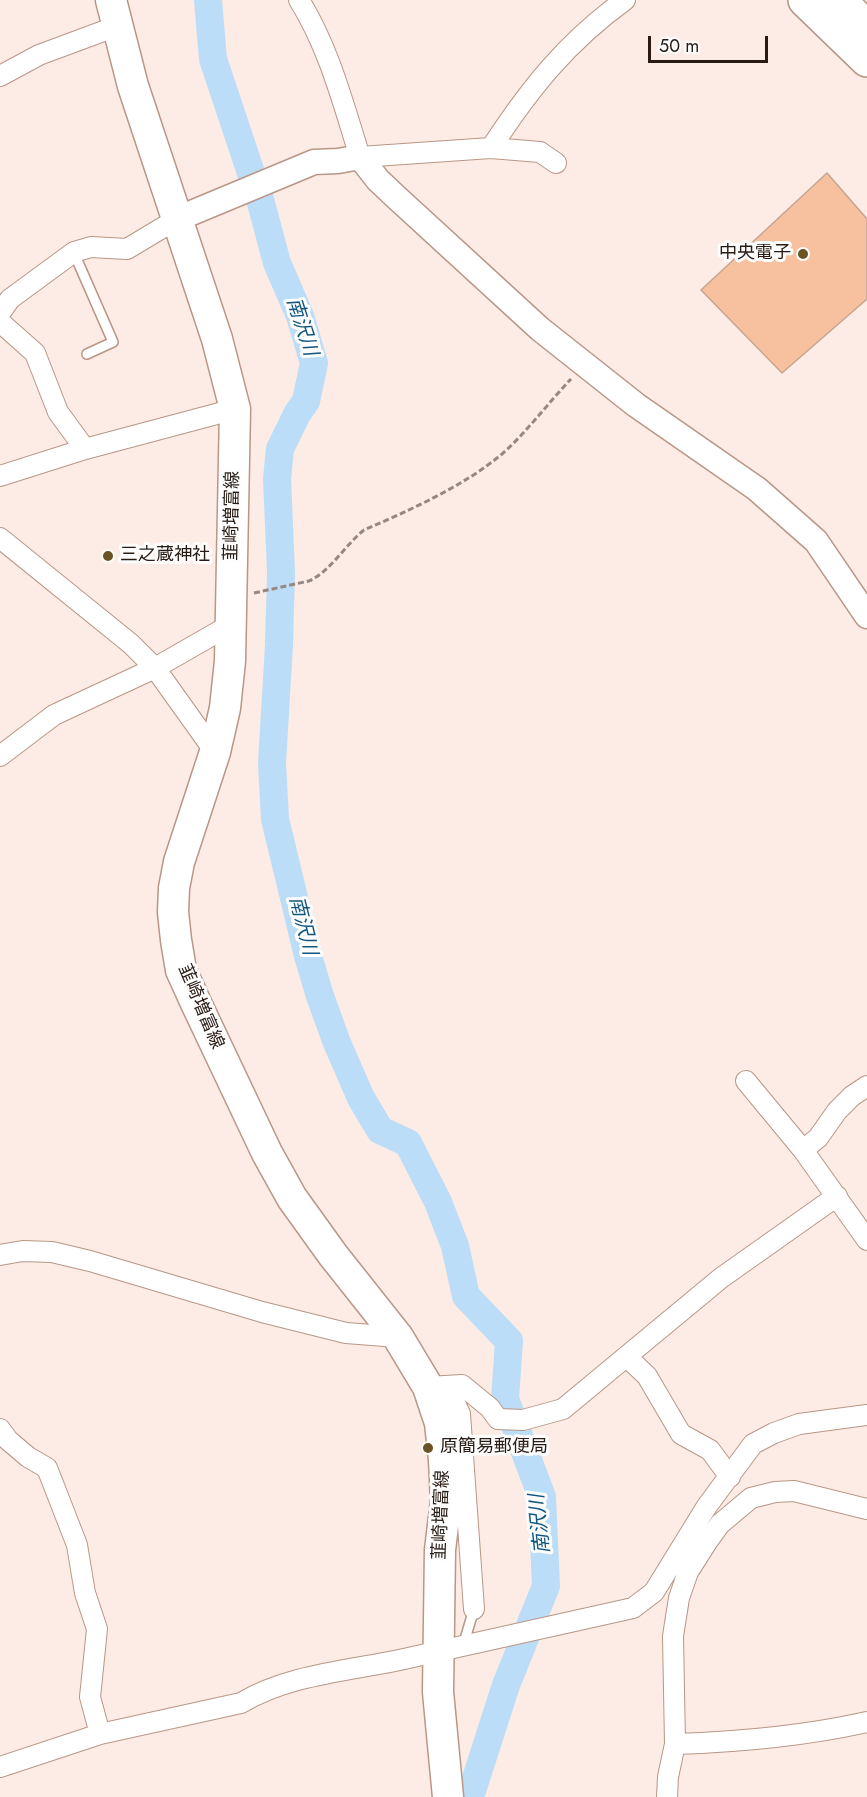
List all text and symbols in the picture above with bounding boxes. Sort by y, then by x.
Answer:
scale bar [651,24,771,62]
text: 50 m [659,33,699,59]
place label: 中央電子 [719,243,791,265]
marker: 中央電子 [796,247,810,261]
water label: 南沢川 [280,295,322,359]
street label: 韮崎増富線 [221,471,245,561]
place label: 三之蔵神社 [120,545,210,567]
marker: 三之蔵神社 [101,549,115,563]
water label: 南沢川 [283,894,321,958]
street label: 韮崎増富線 [172,961,228,1053]
place label: 原簡易郵便局 [440,1437,548,1459]
marker: 原簡易郵便局 [421,1441,435,1455]
street label: 韮崎増富線 [430,1470,454,1560]
water label: 南沢川 [526,1493,556,1555]

